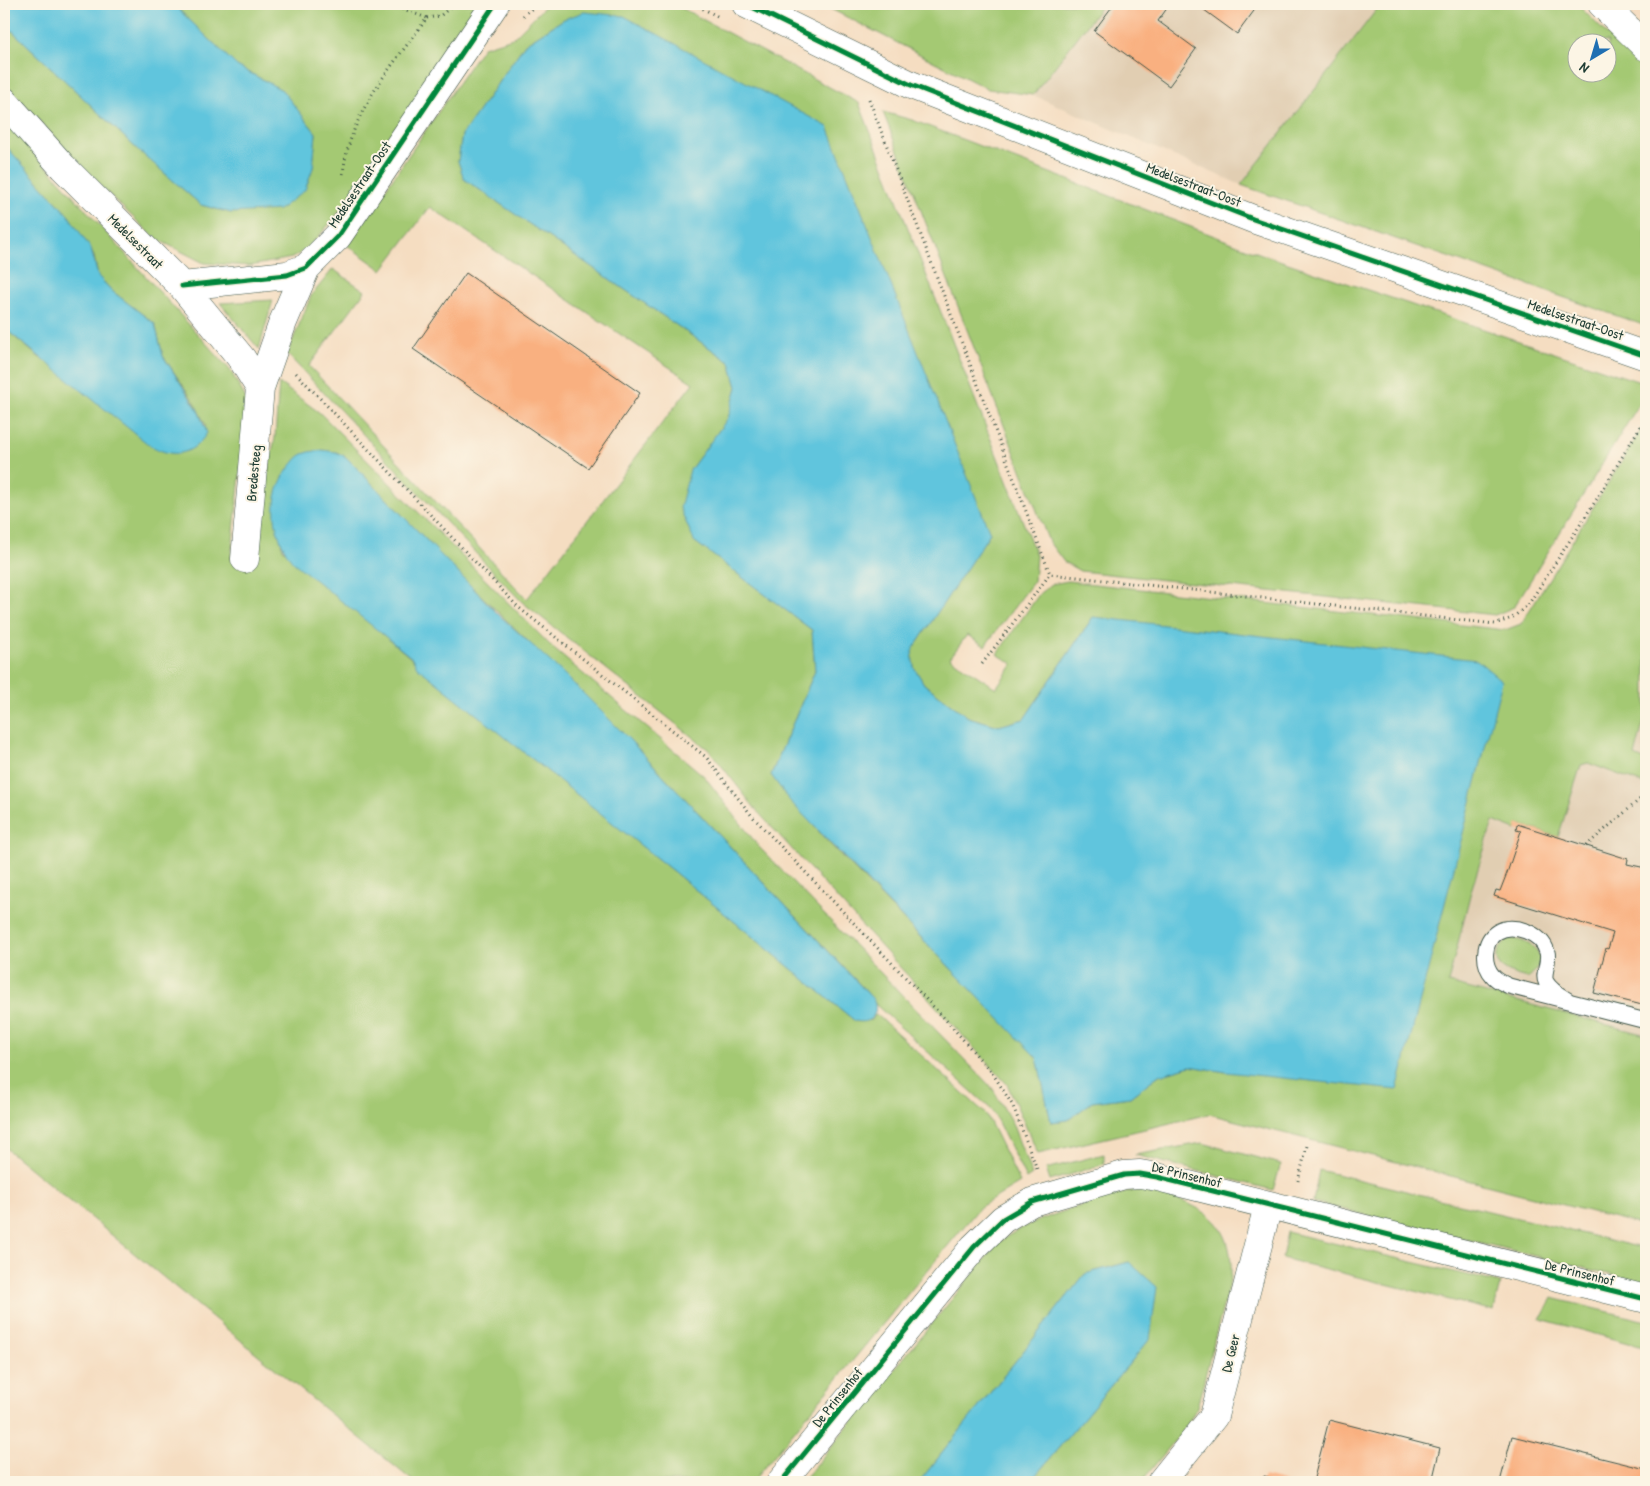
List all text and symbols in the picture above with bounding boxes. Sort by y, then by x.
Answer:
north arrow [1568,32,1618,82]
text: N [1574,59,1592,78]
street label: Medelsestraat-Oost [323,137,395,231]
street label: Medelsestraat-Oost [1144,157,1244,211]
street label: Medelsestraat [104,209,168,273]
street label: Medelsestraat-Oost [1525,294,1627,344]
street label: Bredesteeg [241,444,266,502]
street label: De Prinsenhof [1150,1156,1224,1192]
street label: De Prinsenhof [1543,1254,1617,1290]
street label: De Geer [1216,1331,1244,1374]
street label: De Prinsenhof [807,1363,867,1431]

